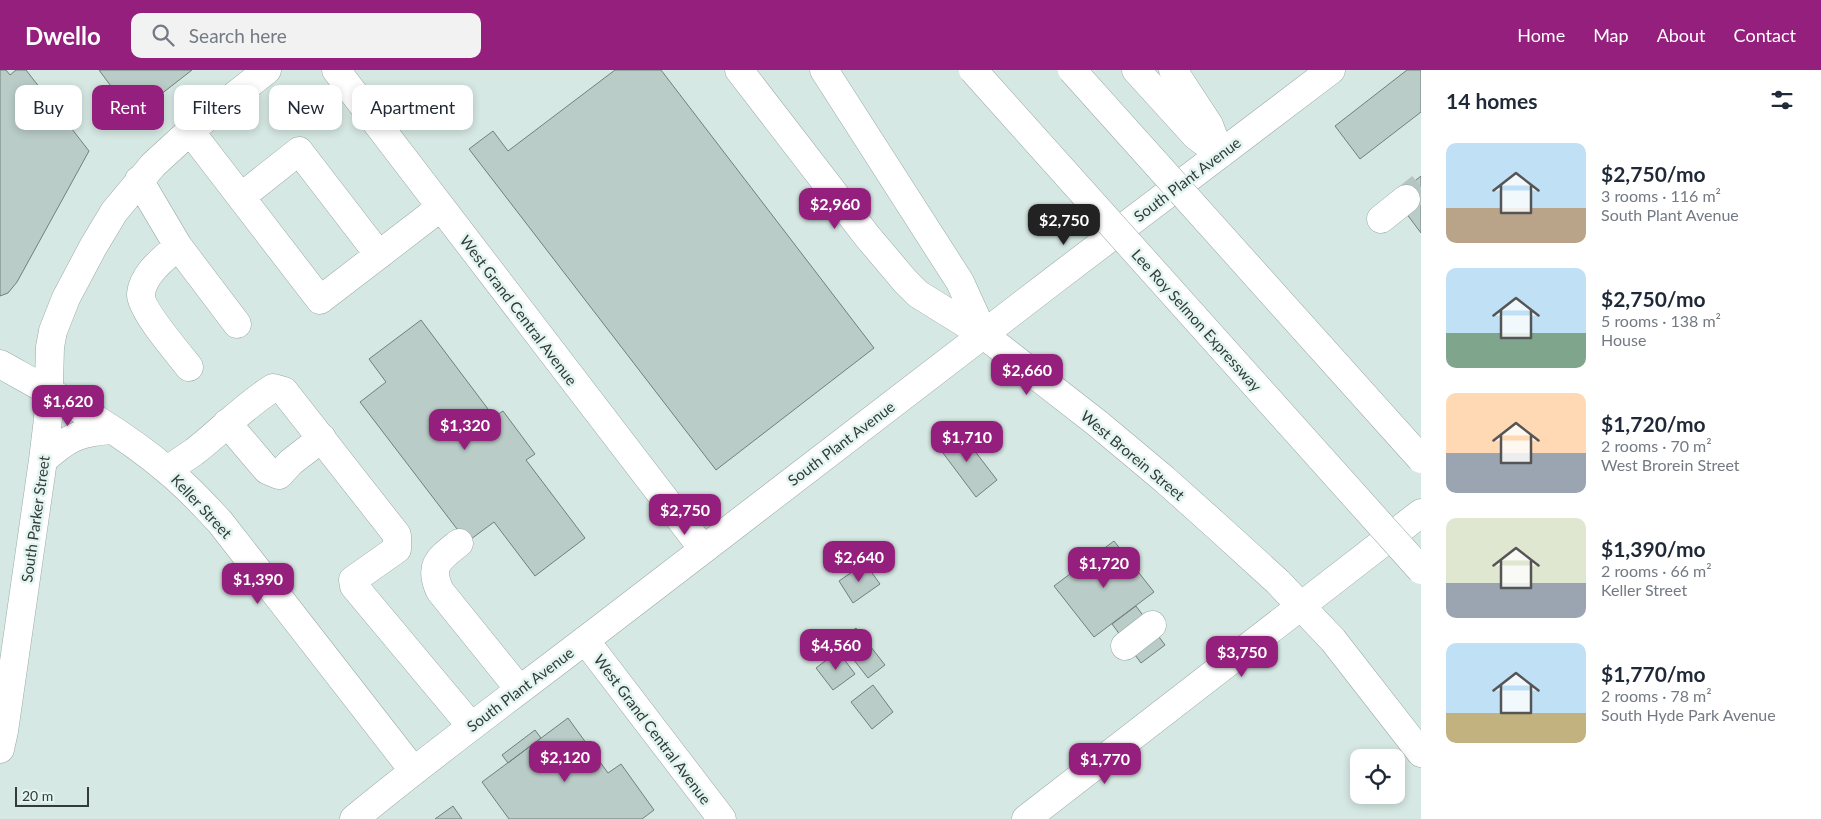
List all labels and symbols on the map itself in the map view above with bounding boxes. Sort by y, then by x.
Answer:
street label: South Plant Avenue [1130,133,1244,225]
pin: $2,960 [794,188,876,230]
pin: $2,750 [1023,204,1105,246]
street label: West Grand Central Avenue [457,231,581,389]
street label: Lee Roy Selmon Expressway [1128,245,1266,395]
pin: $2,660 [986,354,1068,396]
pin: $1,620 [27,384,109,427]
street label: South Plant Avenue [784,397,898,489]
street label: West Brorein Street [1077,406,1189,504]
pin: $1,320 [424,408,506,451]
pin: $1,710 [926,420,1008,463]
street label: South Parker Street [17,454,53,584]
street label: Keller Street [168,470,237,542]
pin: $2,750 [644,494,726,536]
pin: $2,640 [818,540,900,583]
pin: $1,720 [1063,546,1145,589]
pin: $1,390 [217,562,299,605]
pin: $4,560 [795,628,877,671]
pin: $3,750 [1201,636,1283,678]
street label: South Plant Avenue [463,643,577,735]
street label: West Grand Central Avenue [591,650,715,808]
pin: $2,120 [524,740,606,783]
pin: $1,770 [1064,742,1146,785]
scale bar [15,784,89,807]

